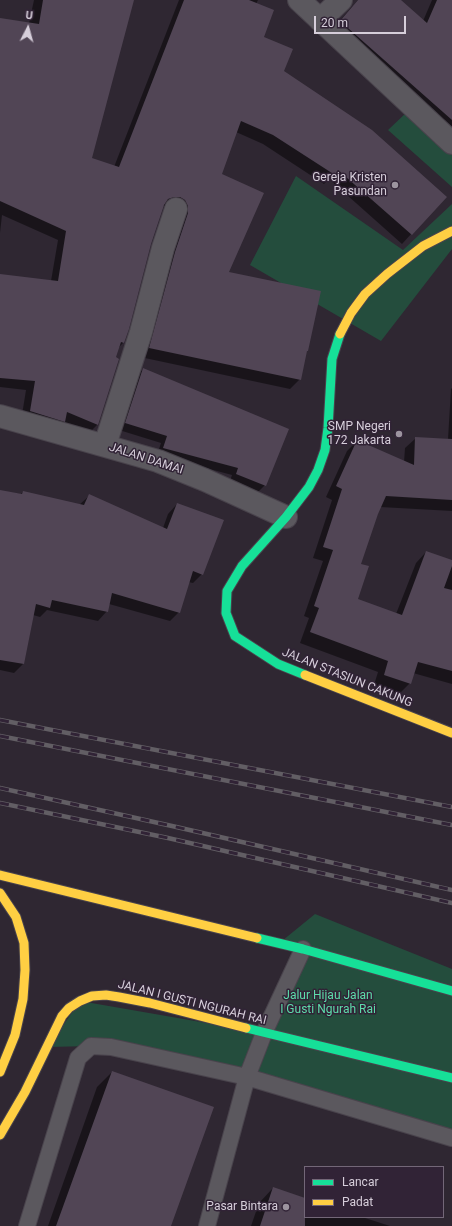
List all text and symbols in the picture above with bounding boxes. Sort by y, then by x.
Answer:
north arrow [8,8,48,48]
scale bar [316,8,408,34]
text: U [25,9,34,22]
text: 20 m [321,16,348,30]
place label: Gereja Kristen Pasundan [312,171,387,199]
marker: Gereja Kristen Pasundan [390,180,400,190]
place label: SMP Negeri 172 Jakarta [327,420,391,448]
marker: SMP Negeri 172 Jakarta [394,429,404,439]
street label: JALAN DAMAI [107,440,185,478]
street label: JALAN STASIUN CAKUNG [280,645,414,711]
street label: JALAN I GUSTI NGURAH RAI [116,978,268,1028]
park label: Jalur Hijau Jalan I Gusti Ngurah Rai [280,989,376,1017]
legend [304,1166,444,1218]
text: Lancar [342,1175,379,1189]
text: Padat [342,1195,373,1209]
place label: Pasar Bintara [206,1200,278,1214]
marker: Pasar Bintara [281,1202,291,1212]

